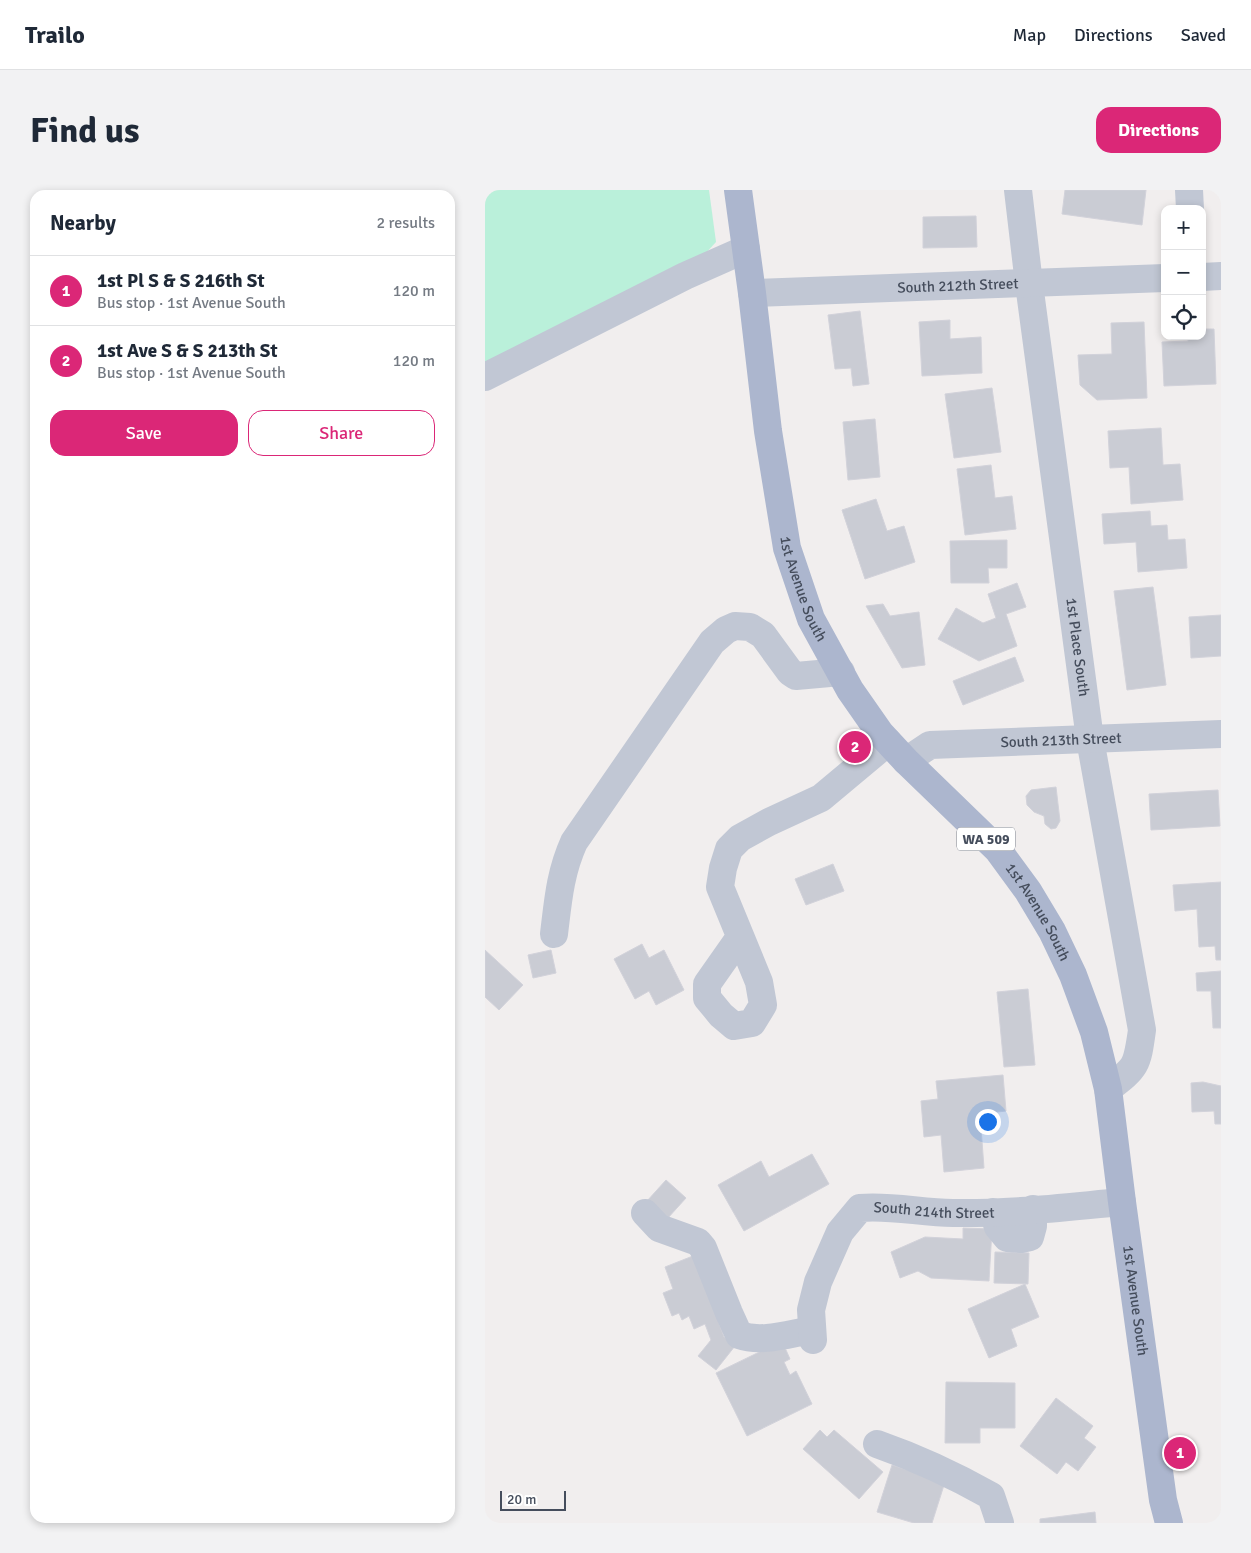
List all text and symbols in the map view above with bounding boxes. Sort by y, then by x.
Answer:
text: Trailo [25,20,85,50]
text: Map [1013,24,1046,46]
text: Directions [1074,24,1153,46]
text: Saved [1181,24,1226,46]
button: Directions [1096,107,1221,153]
text: Find us [30,109,140,152]
map controls [1161,205,1206,340]
button: + [1161,205,1206,250]
text: Nearby [50,210,116,236]
text: 2 results [376,213,435,233]
button: − [1161,250,1206,295]
text: 1st Pl S & S 216th St [97,269,265,293]
street label: South 212th Street [897,274,1019,297]
text: 1 [62,281,70,301]
text: 120 m [393,281,435,301]
text: Bus stop · 1st Avenue South [97,293,286,313]
button: locate [1161,295,1206,340]
text: 1st Ave S & S 213th St [97,339,278,363]
text: 2 [62,351,70,371]
text: 120 m [393,351,435,371]
text: Bus stop · 1st Avenue South [97,363,286,383]
button: Save [50,410,238,456]
button: Share [248,410,435,456]
street label: 1st Avenue South [776,535,831,645]
street label: 1st Place South [1062,597,1093,698]
pin: 2 [839,728,871,766]
street label: South 213th Street [1000,729,1122,751]
road number: WA 509 [957,828,1015,851]
street label: 1st Avenue South [1002,859,1074,964]
your location [975,1109,1001,1135]
street label: South 214th Street [873,1198,995,1222]
street label: 1st Avenue South [1119,1244,1152,1357]
pin: 1 [1164,1434,1196,1472]
scale bar [500,1488,566,1511]
text: 20 m [507,1491,536,1508]

